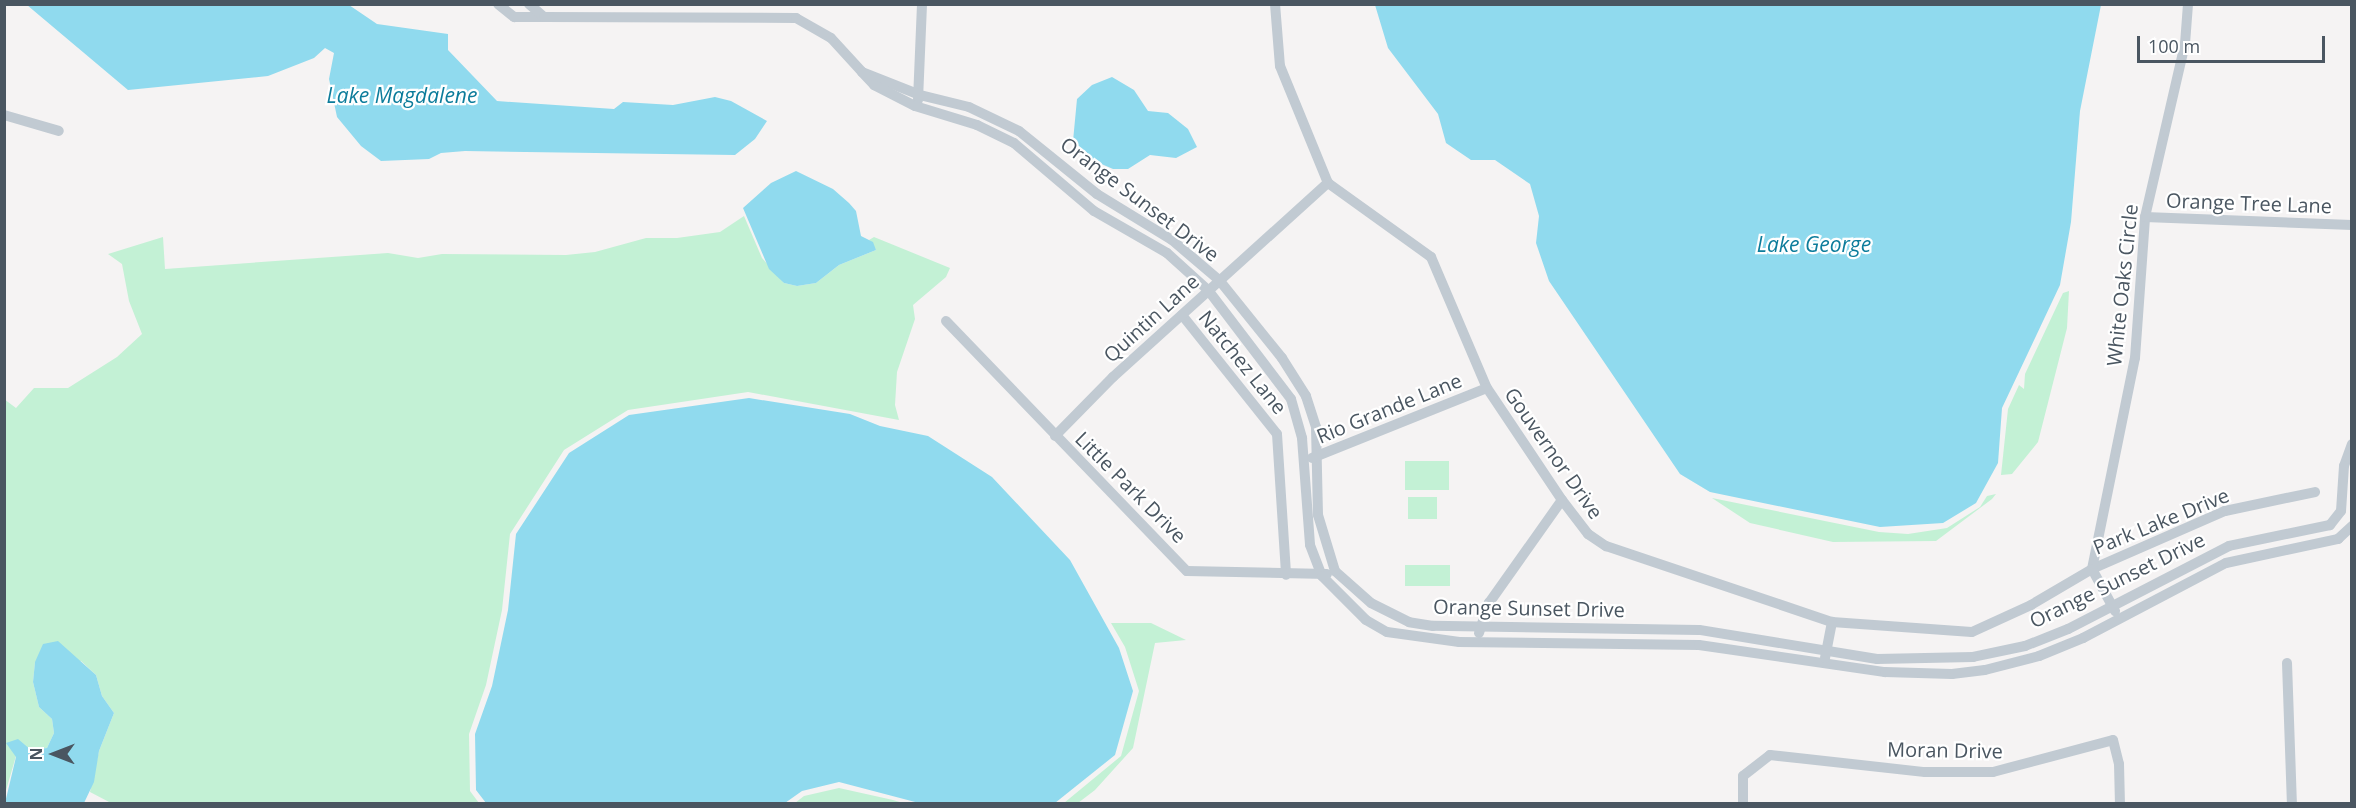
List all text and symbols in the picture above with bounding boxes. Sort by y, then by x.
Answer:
scale bar [2140,24,2328,62]
text: 100 m [2148,34,2200,58]
water label: Lake Magdalene [327,82,477,108]
street label: Orange Sunset Drive [1056,132,1224,266]
street label: Orange Tree Lane [2165,188,2333,218]
street label: White Oaks Circle [2102,203,2142,367]
water label: Lake George [1757,231,1871,257]
street label: Quintin Lane [1098,269,1204,367]
street label: Natchez Lane [1194,305,1292,419]
street label: Rio Grande Lane [1313,368,1465,448]
street label: Gouvernor Drive [1500,383,1608,523]
street label: Little Park Drive [1070,426,1192,548]
street label: Park Lake Drive [2090,483,2232,559]
street label: Orange Sunset Drive [2025,527,2209,633]
street label: Orange Sunset Drive [1433,594,1625,622]
north arrow [24,724,84,784]
street label: Moran Drive [1887,737,2003,763]
text: N [25,748,47,761]

